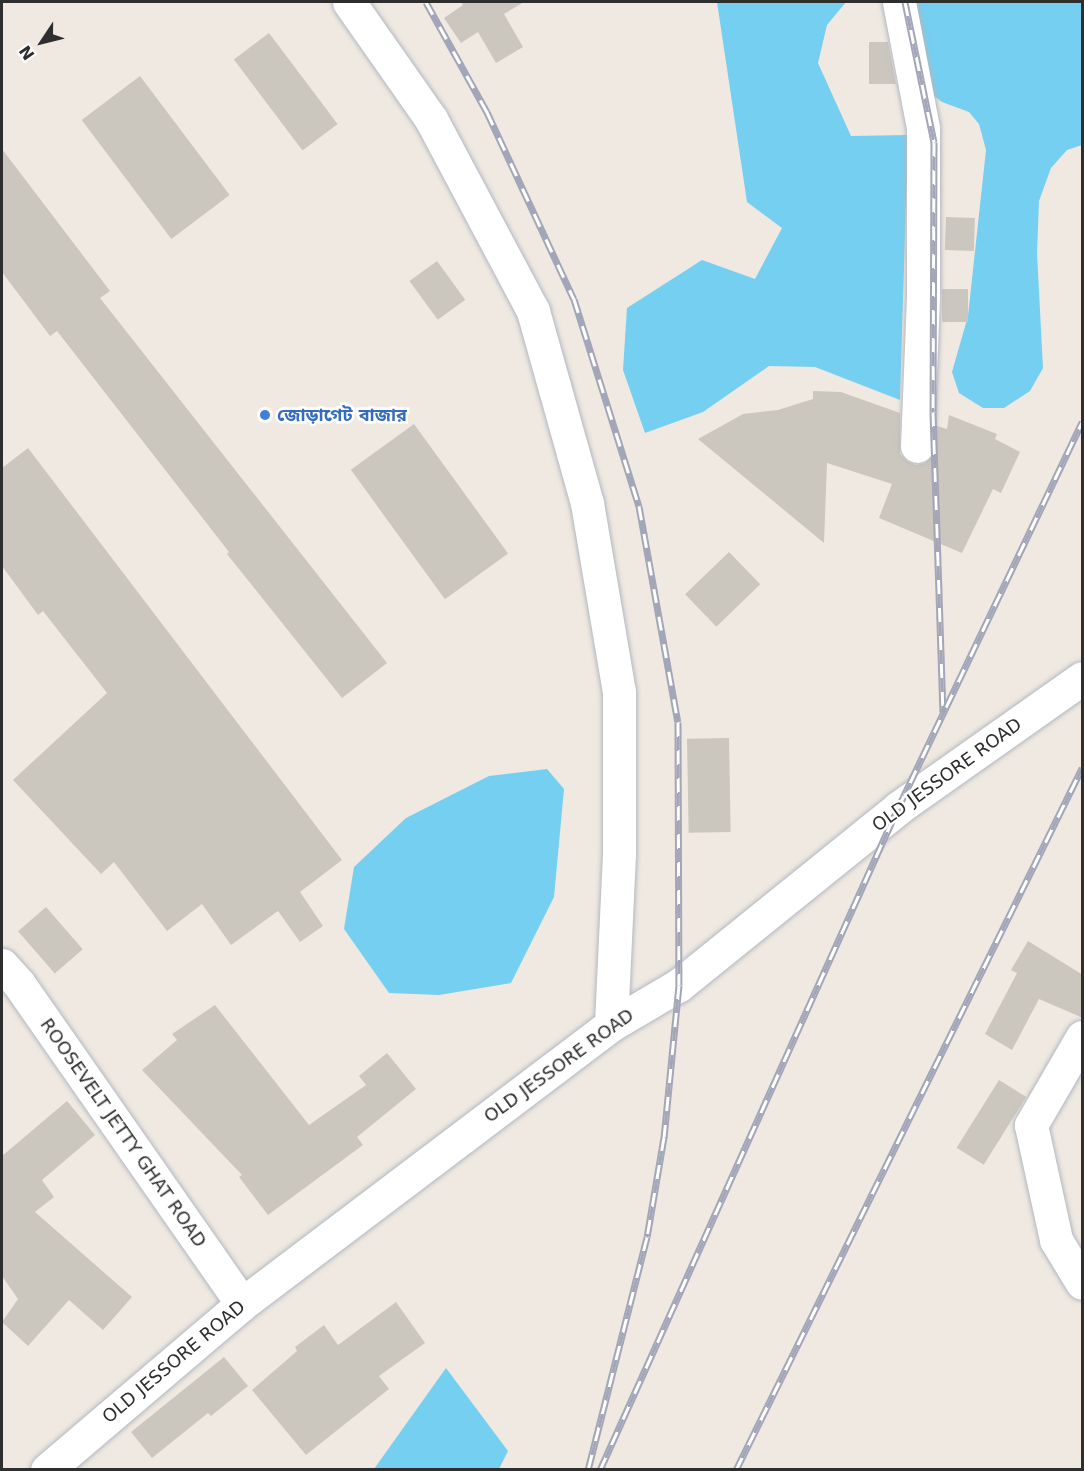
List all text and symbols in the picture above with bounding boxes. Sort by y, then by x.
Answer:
north arrow [12,12,72,72]
text: N [15,42,38,64]
place label: জোড়াগেট বাজার [277,404,407,426]
marker: জোড়াগেট বাজার [258,408,272,422]
street label: OLD JESSORE ROAD [868,713,1026,837]
street label: OLD JESSORE ROAD [480,1004,638,1128]
street label: ROOSEVELT JETTY GHAT ROAD [35,1014,211,1252]
street label: OLD JESSORE ROAD [98,1296,250,1428]

